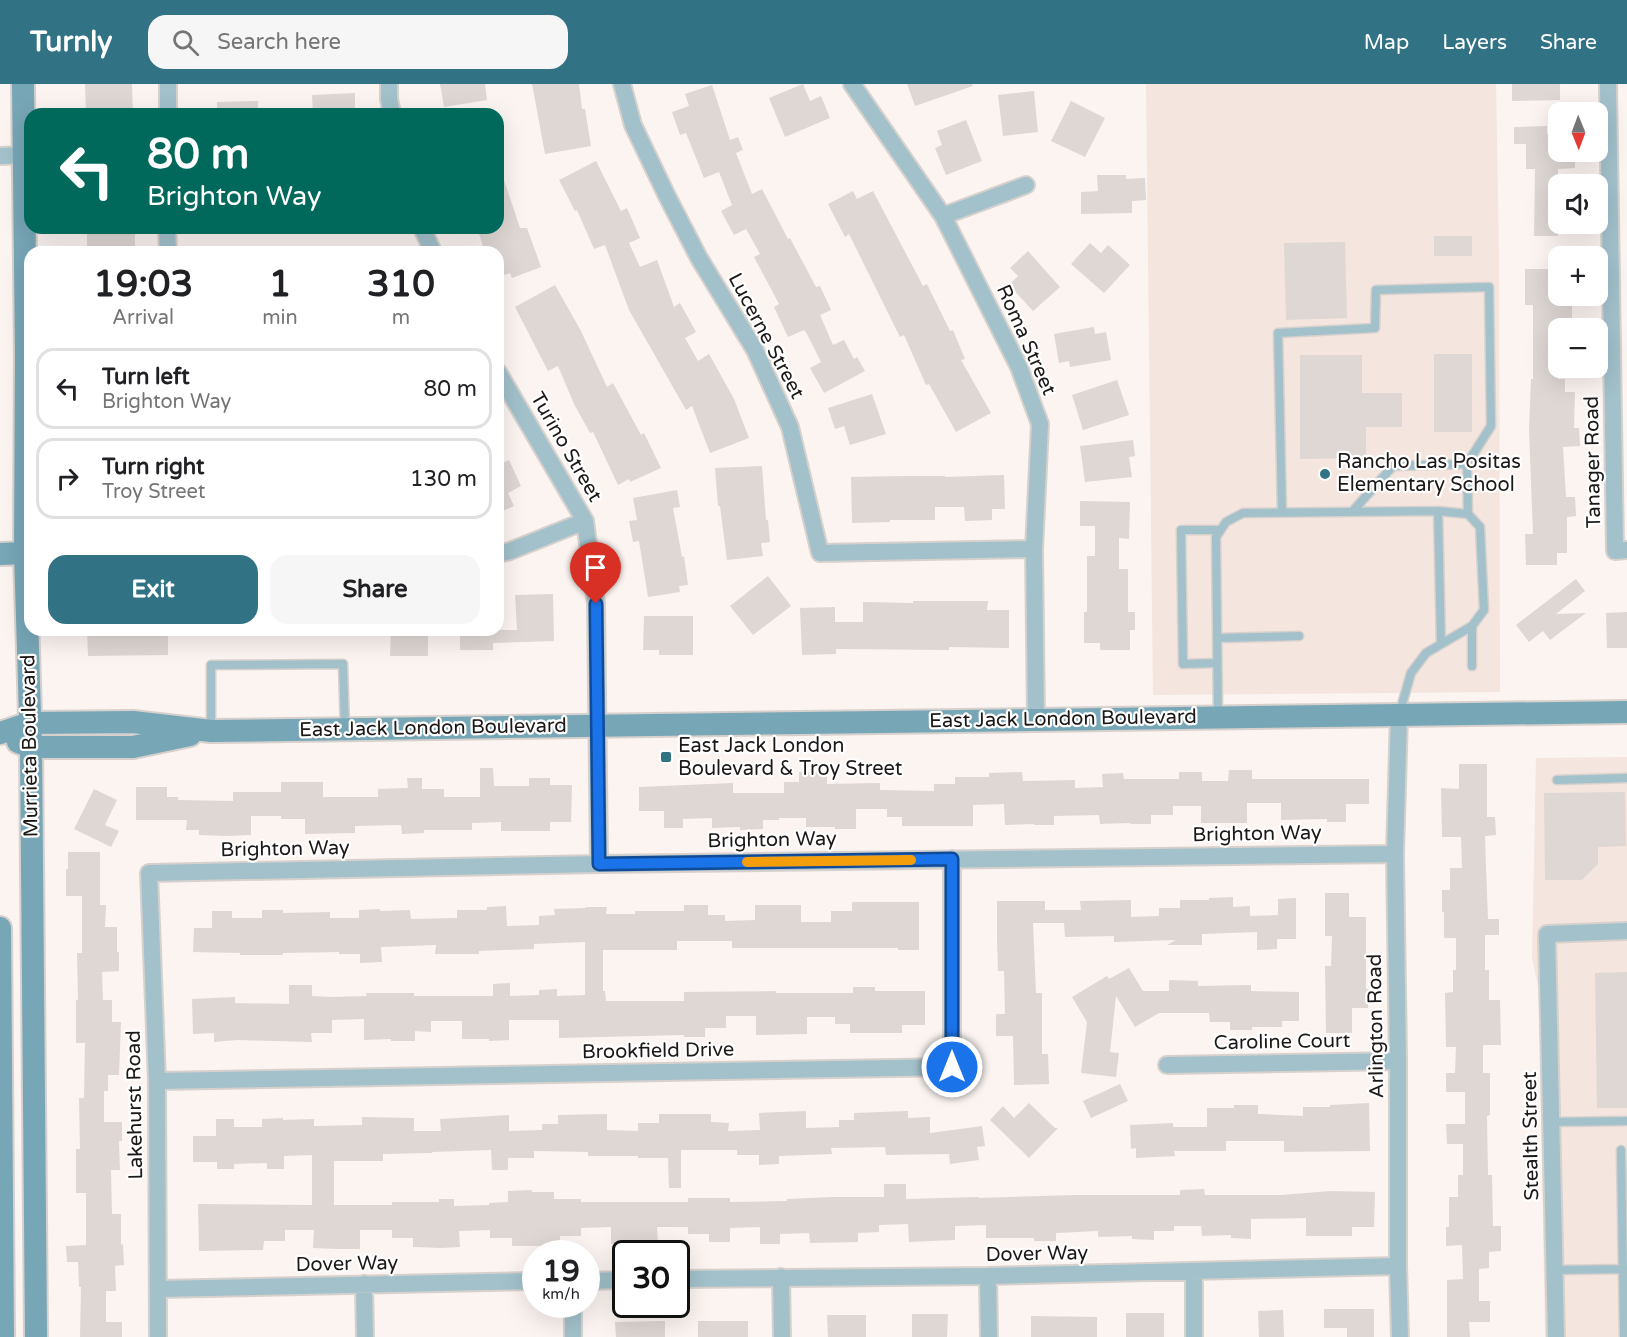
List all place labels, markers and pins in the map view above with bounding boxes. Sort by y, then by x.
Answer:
place label: Rancho Las Positas Elementary School [1337,450,1521,497]
marker: Rancho Las Positas Elementary School [1318,467,1332,481]
pin [570,542,621,604]
place label: East Jack London Boulevard & Troy Street [678,734,903,781]
marker: East Jack London Boulevard & Troy Street [659,750,673,764]

